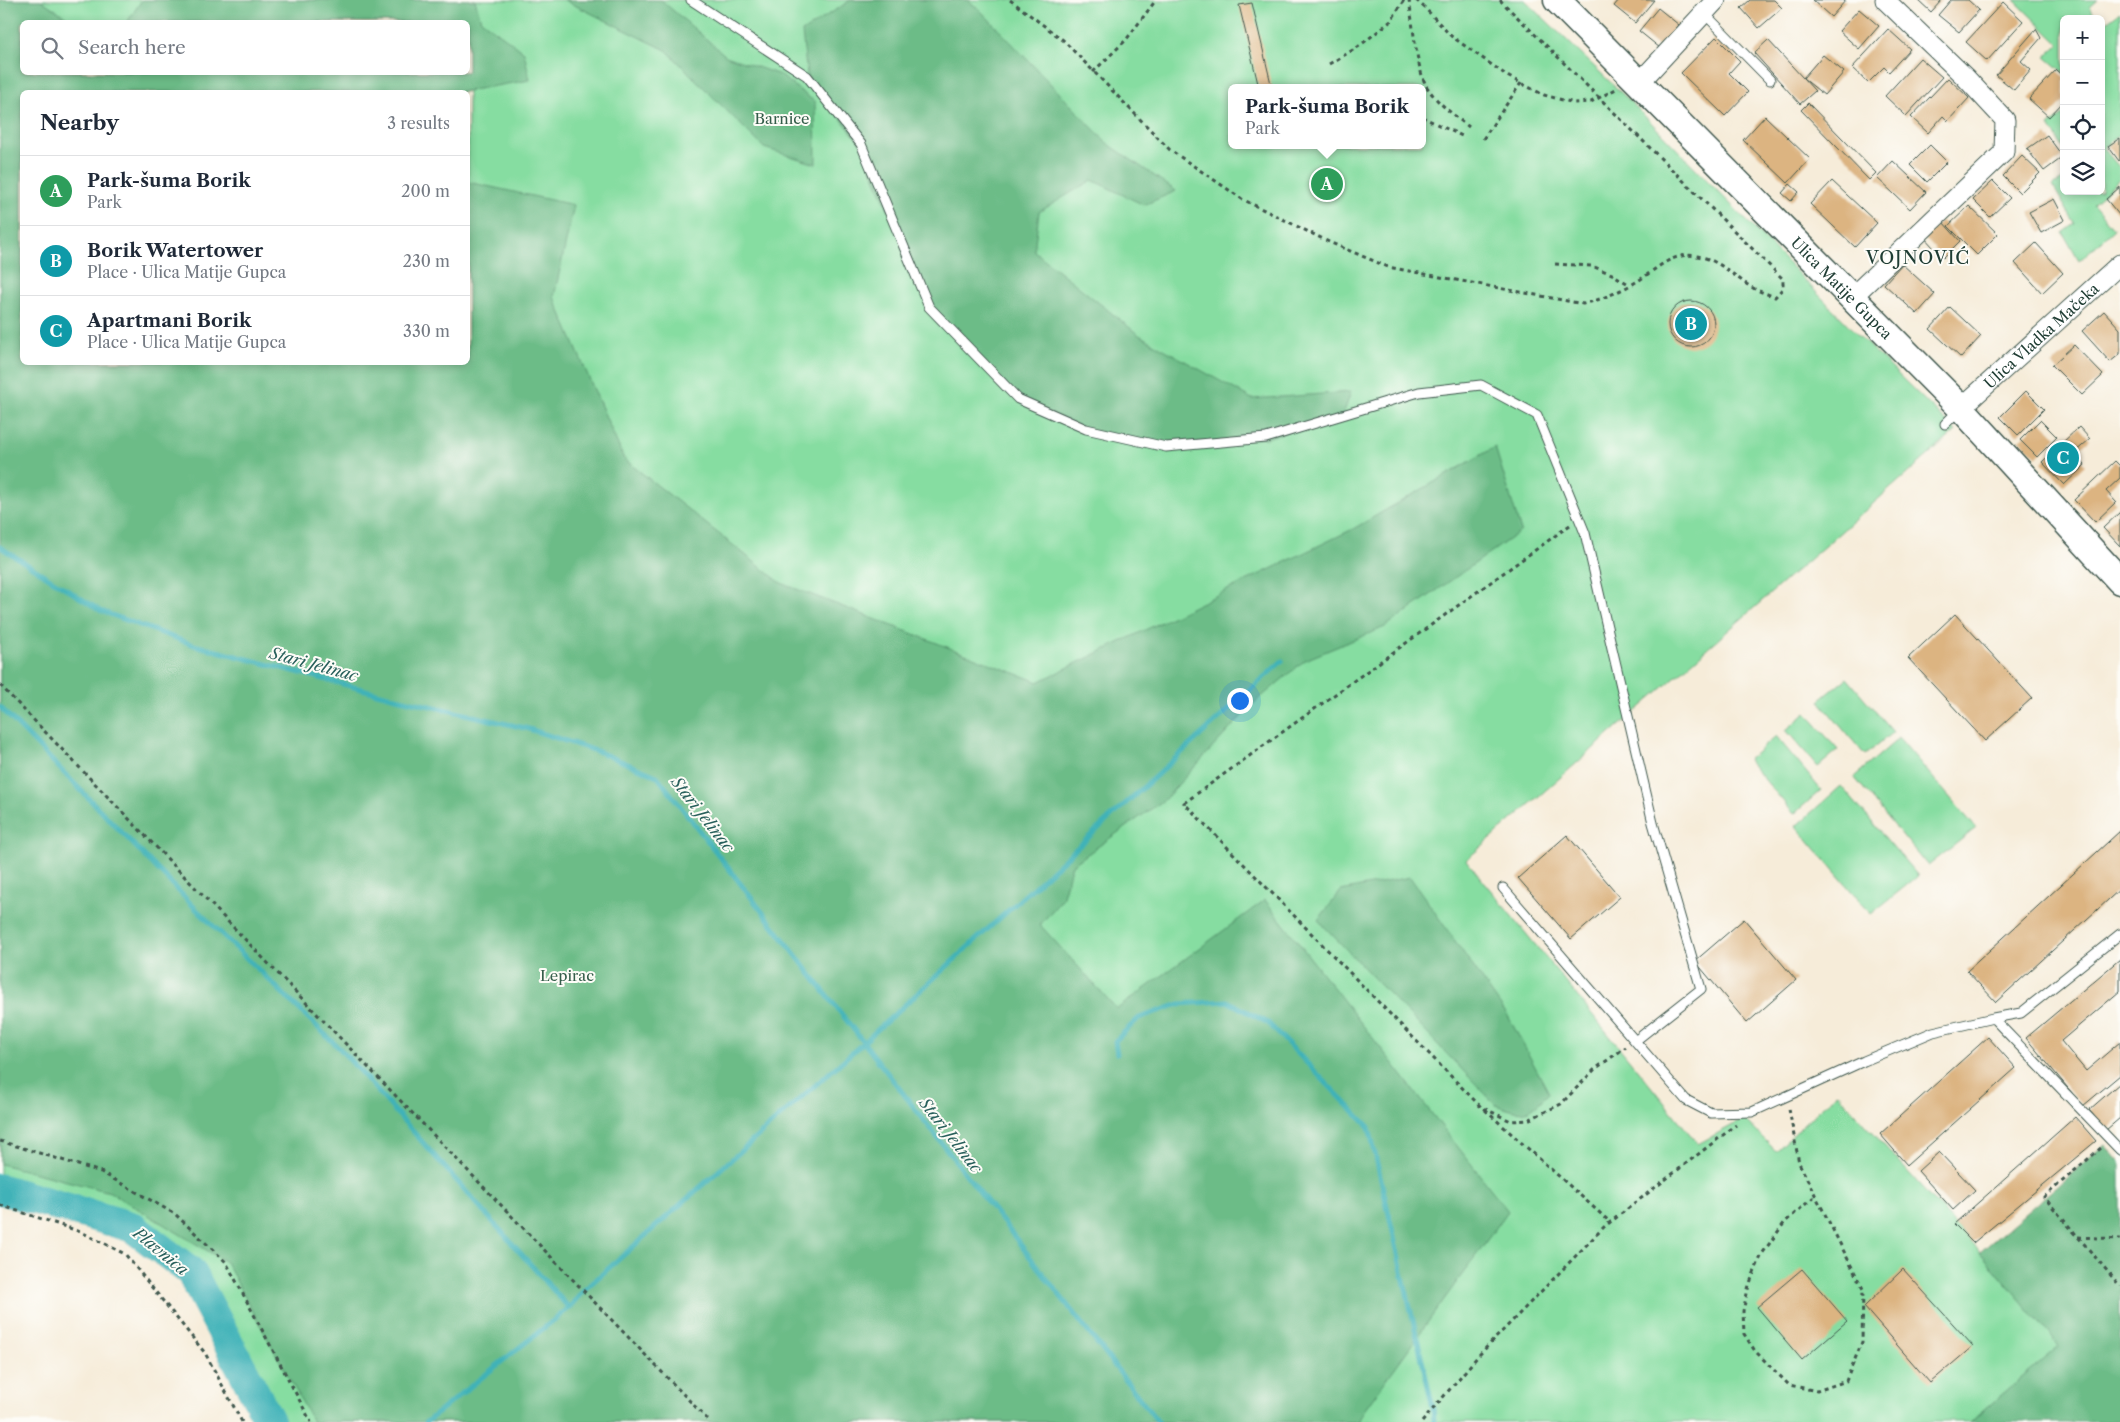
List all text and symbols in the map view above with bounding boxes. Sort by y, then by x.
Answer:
map controls [2060,15,2105,195]
button: + [2060,15,2105,60]
search box [20,20,470,75]
icon: search [38,34,66,62]
text: Search here [78,36,186,59]
button: − [2060,60,2105,105]
popup [1228,84,1426,149]
text: Park-šuma Borik [1245,95,1409,118]
button: locate [2060,105,2105,150]
park label: Barnice [755,109,809,128]
text: Nearby [40,110,119,135]
text: 3 results [387,113,450,133]
text: Park [1245,118,1280,138]
button: layers [2060,150,2105,195]
pin: A [1311,165,1343,203]
text: Park-šuma Borik [87,169,251,192]
text: A [50,181,62,201]
text: 200 m [401,181,450,201]
text: Park [87,192,122,212]
street label: Ulica Matije Gupca [1787,233,1897,343]
text: Borik Watertower [87,239,263,262]
district label: VOJNOVIĆ [1865,246,1970,269]
text: B [50,251,62,271]
text: 230 m [403,251,450,271]
text: Place · Ulica Matije Gupca [87,262,286,282]
street label: Ulica Vladka Mačeka [1980,279,2102,392]
pin: B [1675,305,1707,343]
text: Apartmani Borik [87,309,252,332]
text: C [50,321,62,341]
text: 330 m [403,321,450,341]
text: Place · Ulica Matije Gupca [87,332,286,352]
pin: C [2047,439,2079,477]
water label: Stari Jelinac [267,642,361,686]
your location [1227,688,1253,714]
water label: Stari Jelinac [667,771,739,857]
park label: Lepirac [540,966,594,985]
water label: Stari Jelinac [915,1092,987,1178]
water label: Plavnica [128,1221,193,1280]

